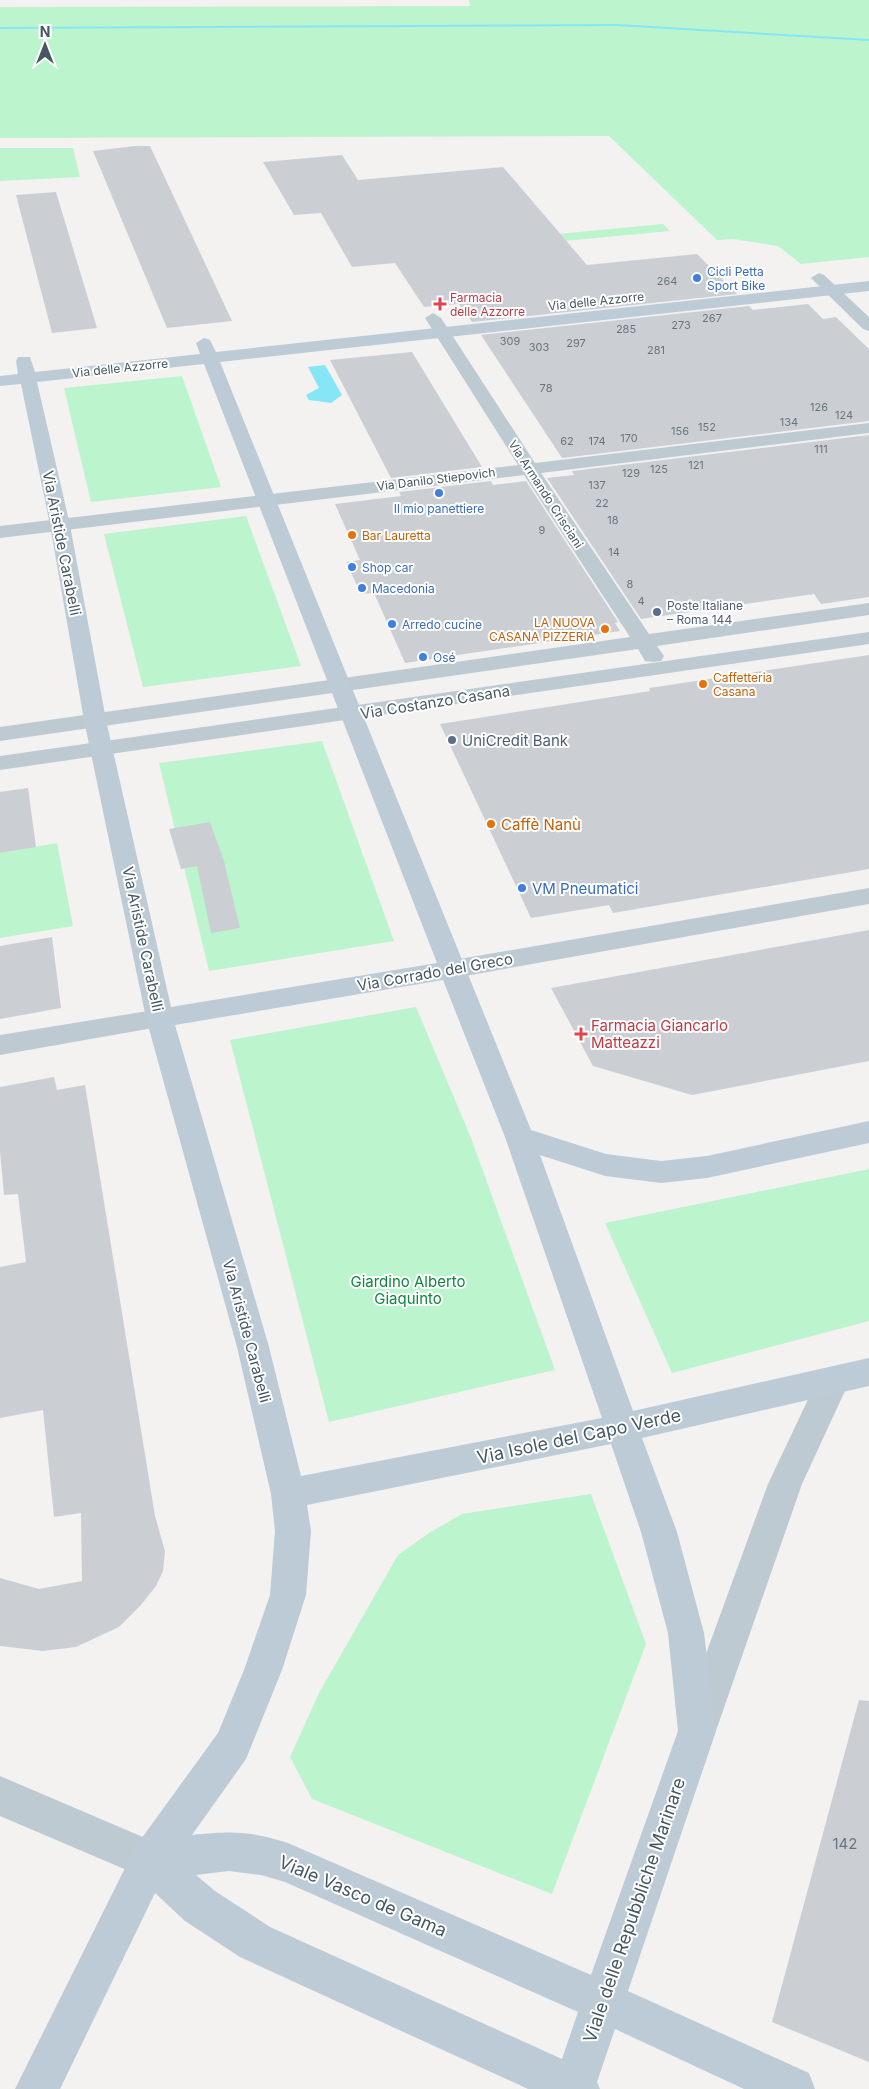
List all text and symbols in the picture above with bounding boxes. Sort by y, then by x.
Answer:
north arrow [20,20,70,70]
text: N [40,23,50,40]
place label: Cicli Petta Sport Bike [707,264,765,293]
marker: Cicli Petta Sport Bike [691,272,703,284]
house number: 264 [657,274,677,288]
street label: Via delle Azzorre [547,289,645,313]
place label: Farmacia delle Azzorre [450,290,525,319]
marker: Farmacia delle Azzorre [434,298,446,310]
house number: 267 [702,311,722,325]
house number: 273 [671,318,691,332]
house number: 285 [616,322,636,336]
house number: 309 [500,334,520,348]
house number: 297 [566,336,586,350]
house number: 303 [529,340,549,354]
house number: 281 [647,343,665,357]
street label: Via delle Azzorre [71,356,169,380]
house number: 78 [540,381,553,395]
house number: 126 [810,400,828,414]
house number: 124 [835,408,853,422]
house number: 134 [780,415,798,429]
house number: 152 [698,420,716,434]
house number: 156 [671,424,689,438]
house number: 170 [620,431,638,445]
house number: 62 [560,434,574,448]
house number: 174 [588,434,606,448]
street label: Via Armando Crisciani [505,437,587,551]
house number: 111 [814,442,828,456]
house number: 121 [688,458,704,472]
house number: 125 [650,462,668,476]
street label: Via Danilo Stiepovich [376,464,496,494]
house number: 129 [622,466,640,480]
street label: Via Aristide Carabelli [39,469,85,617]
house number: 137 [588,478,606,492]
marker: Il mio panettiere [433,487,445,499]
house number: 22 [595,496,609,510]
place label: Il mio panettiere [394,501,484,516]
house number: 18 [607,513,619,527]
house number: 9 [539,523,546,537]
place label: Bar Lauretta [362,528,431,543]
marker: Bar Lauretta [346,529,358,541]
house number: 14 [608,545,620,559]
place label: Shop car [362,560,413,575]
marker: Shop car [346,561,358,573]
house number: 8 [627,577,634,591]
place label: Macedonia [372,581,435,596]
marker: Macedonia [356,582,368,594]
house number: 4 [637,594,645,608]
place label: Poste Italiane – Roma 144 [667,598,743,627]
marker: Poste Italiane – Roma 144 [651,606,663,618]
place label: LA NUOVA CASANA PIZZERIA [489,615,595,644]
place label: Arredo cucine [402,617,482,632]
marker: Arredo cucine [386,618,398,630]
marker: LA NUOVA CASANA PIZZERIA [599,623,611,635]
place label: Osé [433,650,456,665]
marker: Osé [417,651,429,663]
place label: Caffetteria Casana [713,670,772,699]
marker: Caffetteria Casana [697,678,709,690]
street label: Via Costanzo Casana [359,681,511,723]
place label: UniCredit Bank [462,731,569,750]
marker: UniCredit Bank [446,734,458,746]
place label: Caffè Nanù [501,815,581,834]
marker: Caffè Nanù [485,818,497,830]
street label: Via Aristide Carabelli [118,865,168,1013]
place label: VM Pneumatici [532,879,638,898]
marker: VM Pneumatici [516,882,528,894]
street label: Via Corrado del Greco [356,949,514,995]
place label: Farmacia Giancarlo Matteazzi [591,1016,728,1052]
marker: Farmacia Giancarlo Matteazzi [575,1028,587,1040]
street label: Via Aristide Carabelli [219,1257,275,1405]
park label: Giardino Alberto Giaquinto [350,1272,466,1308]
street label: Via Isole del Capo Verde [475,1404,683,1468]
street label: Viale delle Repubbliche Marinare [579,1775,689,2045]
house number: 142 [833,1834,857,1853]
street label: Viale Vasco de Gama [276,1851,450,1941]

